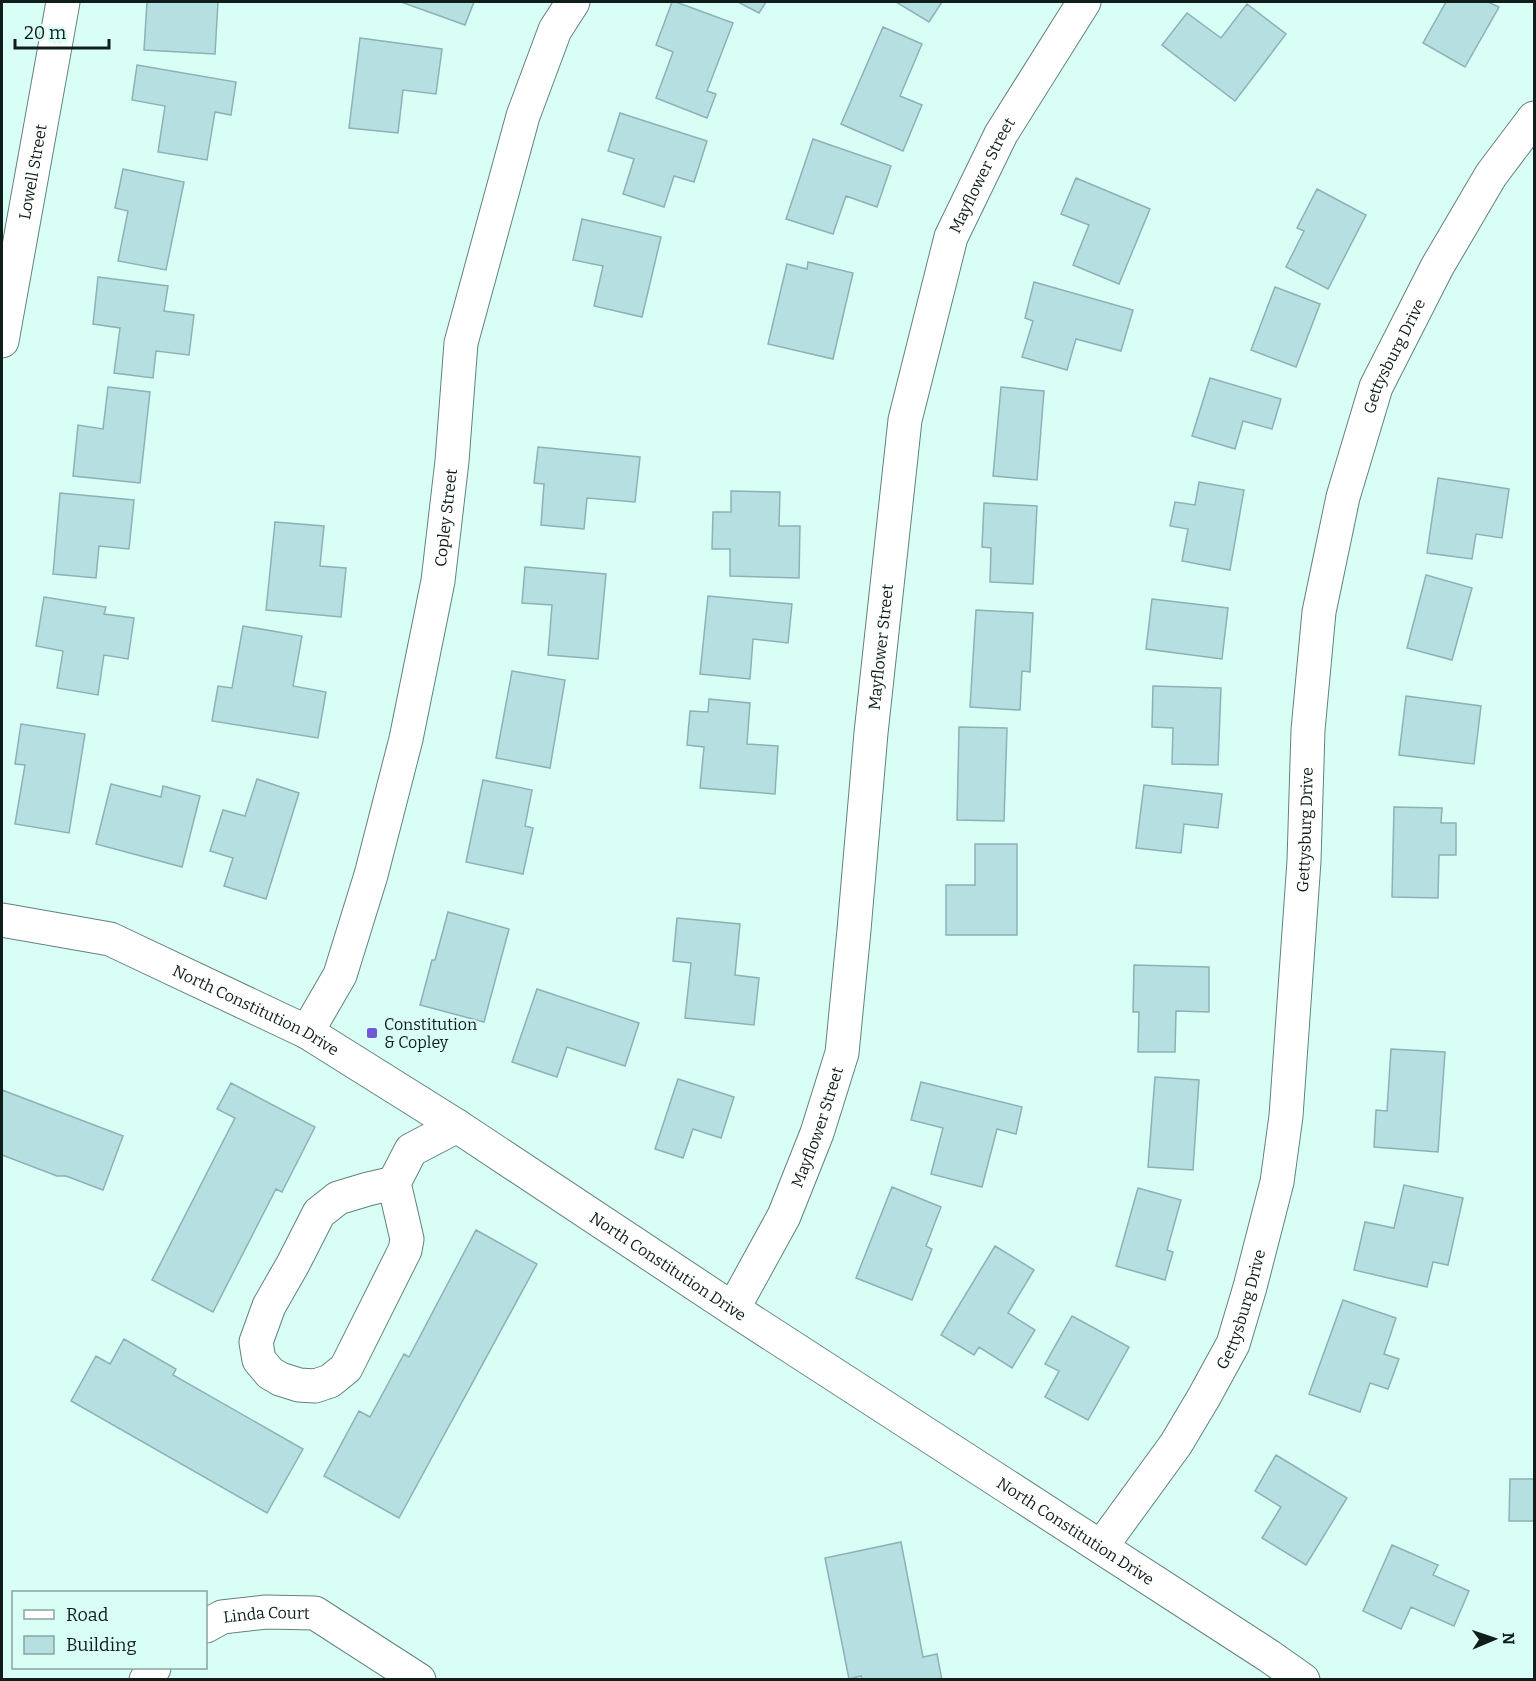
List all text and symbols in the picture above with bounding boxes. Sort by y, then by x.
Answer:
scale bar [15,12,110,50]
text: 20 m [24,22,66,44]
street label: Mayflower Street [945,114,1019,236]
street label: Lowell Street [15,122,51,221]
street label: Gettysburg Drive [1360,295,1429,416]
street label: Copley Street [431,467,461,568]
street label: Mayflower Street [865,583,897,711]
street label: Gettysburg Drive [1293,767,1317,893]
street label: North Constitution Drive [170,961,342,1060]
place label: Constitution & Copley [384,1015,477,1052]
marker: Constitution & Copley [365,1026,379,1040]
street label: Mayflower Street [787,1064,847,1190]
street label: North Constitution Drive [586,1208,750,1325]
street label: Gettysburg Drive [1212,1247,1269,1373]
street label: North Constitution Drive [993,1474,1158,1589]
legend [12,1591,207,1669]
street label: Linda Court [222,1603,310,1627]
text: Road [66,1604,109,1626]
north arrow [1464,1609,1524,1669]
text: N [1499,1632,1518,1645]
text: Building [66,1634,137,1656]

